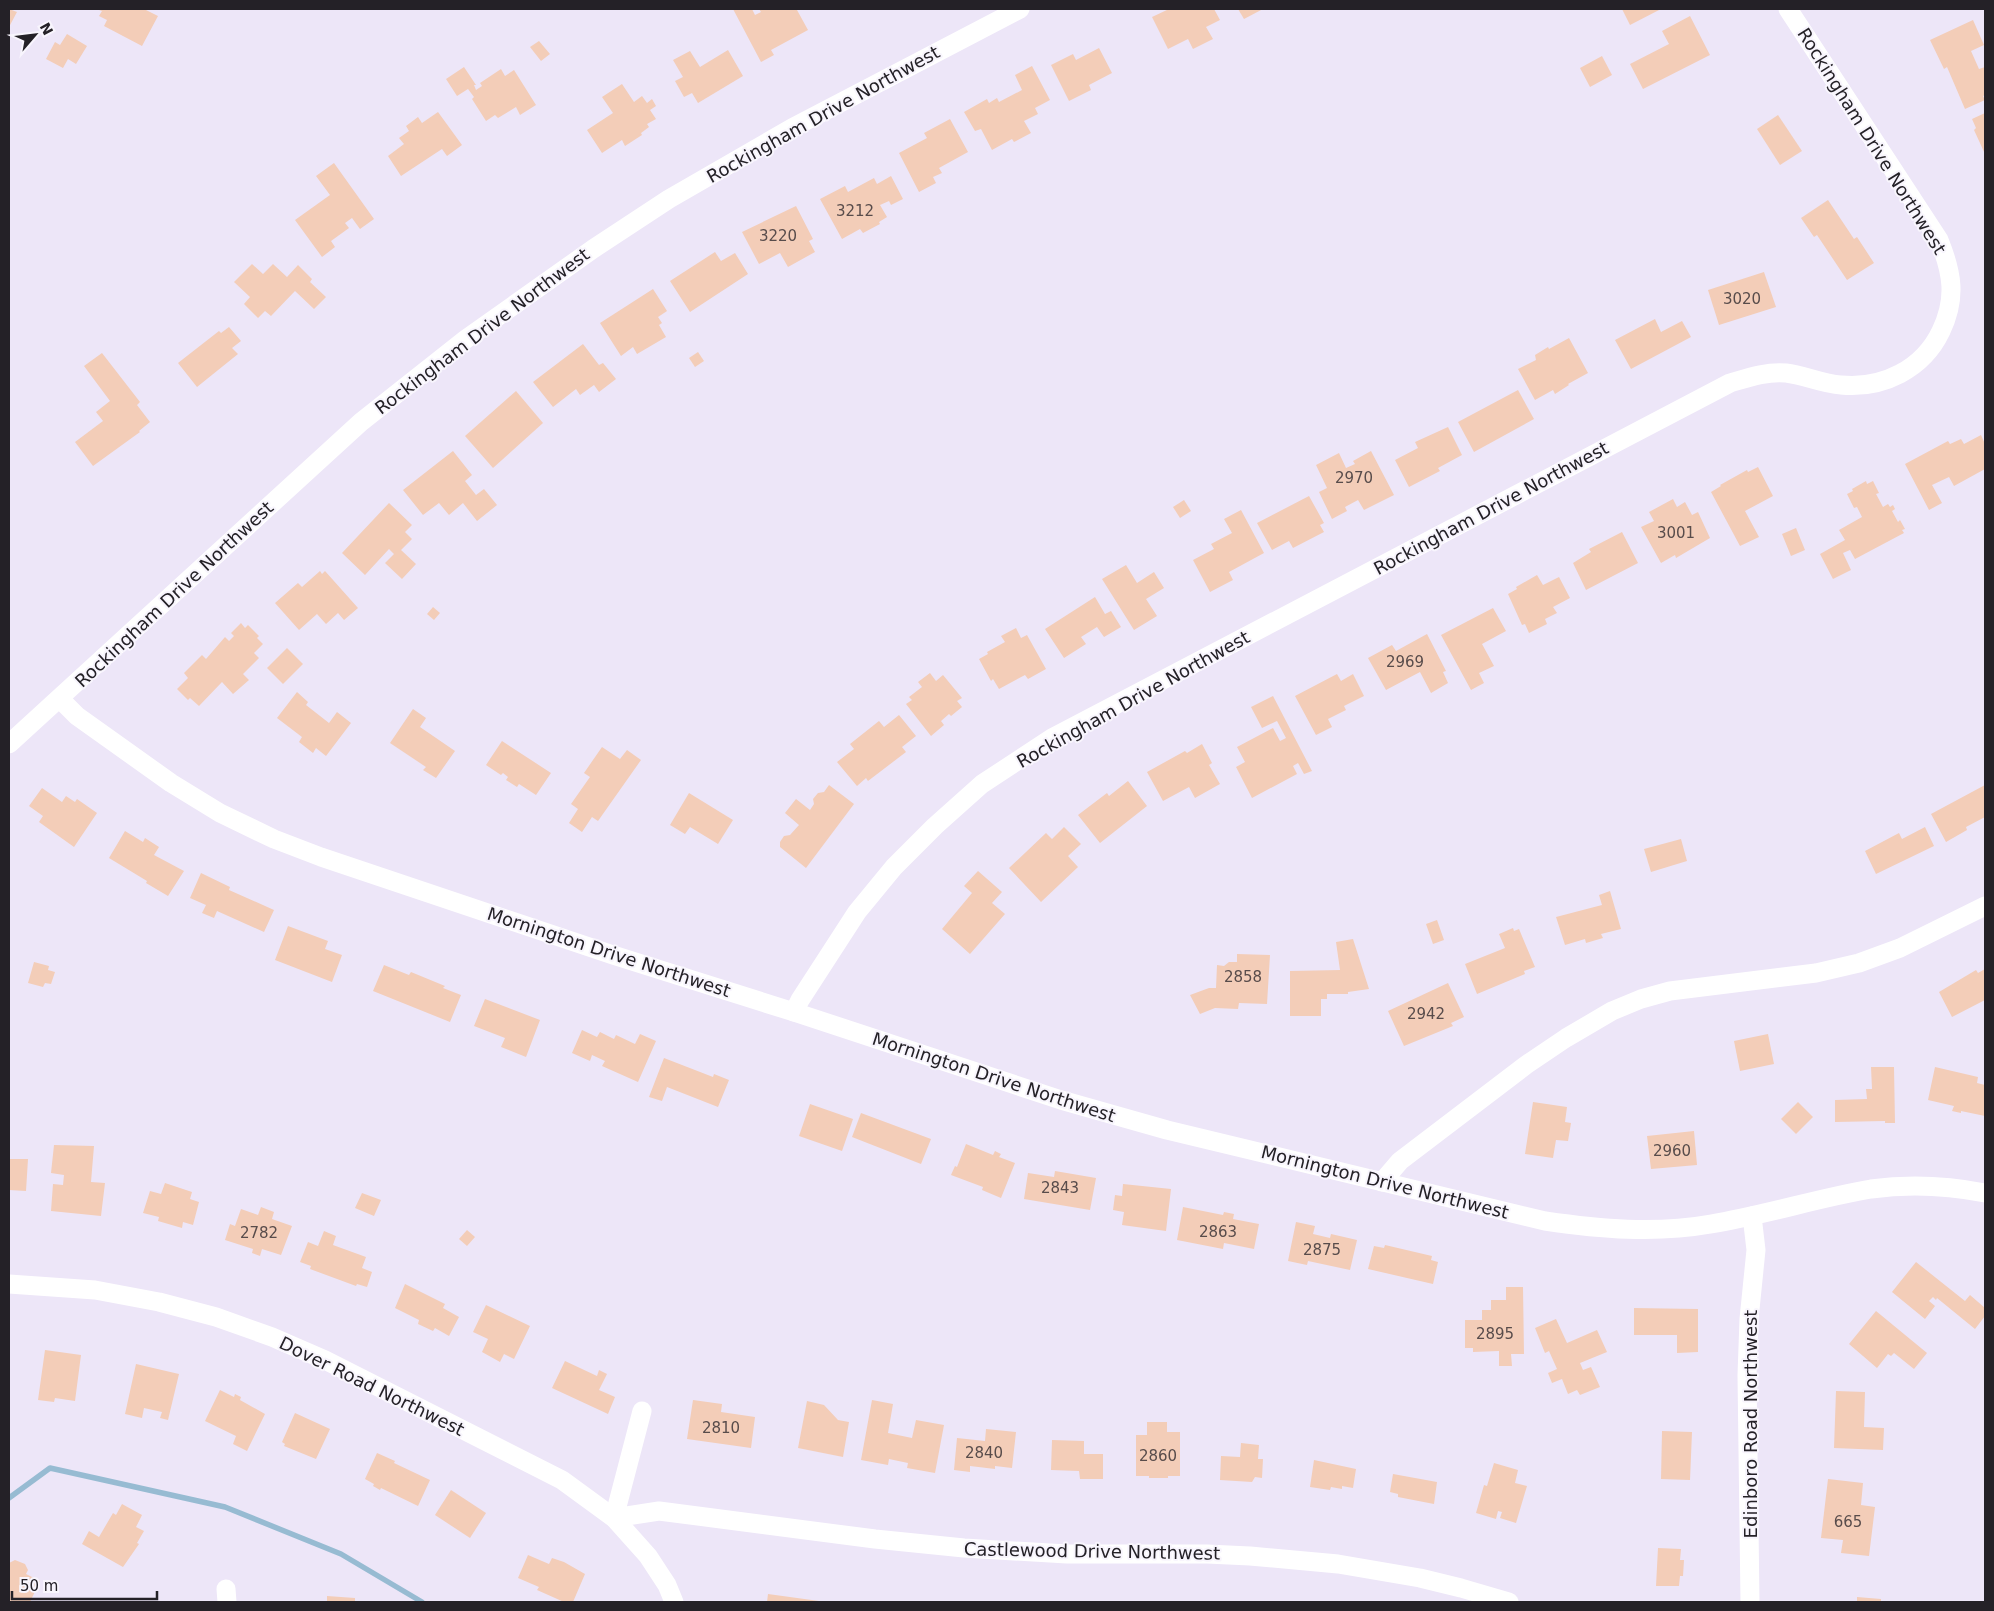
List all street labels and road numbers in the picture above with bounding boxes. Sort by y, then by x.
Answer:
street label: Rockingham Drive Northwest [1793,24,1951,258]
street label: Rockingham Drive Northwest [703,41,943,187]
street label: Rockingham Drive Northwest [371,244,593,418]
street label: Rockingham Drive Northwest [1370,437,1612,579]
street label: Rockingham Drive Northwest [71,497,277,691]
street label: Rockingham Drive Northwest [1013,626,1253,772]
street label: Mornington Drive Northwest [485,903,733,1001]
street label: Mornington Drive Northwest [870,1028,1118,1126]
street label: Mornington Drive Northwest [1259,1141,1511,1223]
street label: Edinboro Road Northwest [1740,1310,1761,1538]
street label: Dover Road Northwest [276,1332,468,1440]
street label: Castlewood Drive Northwest [964,1538,1220,1564]

